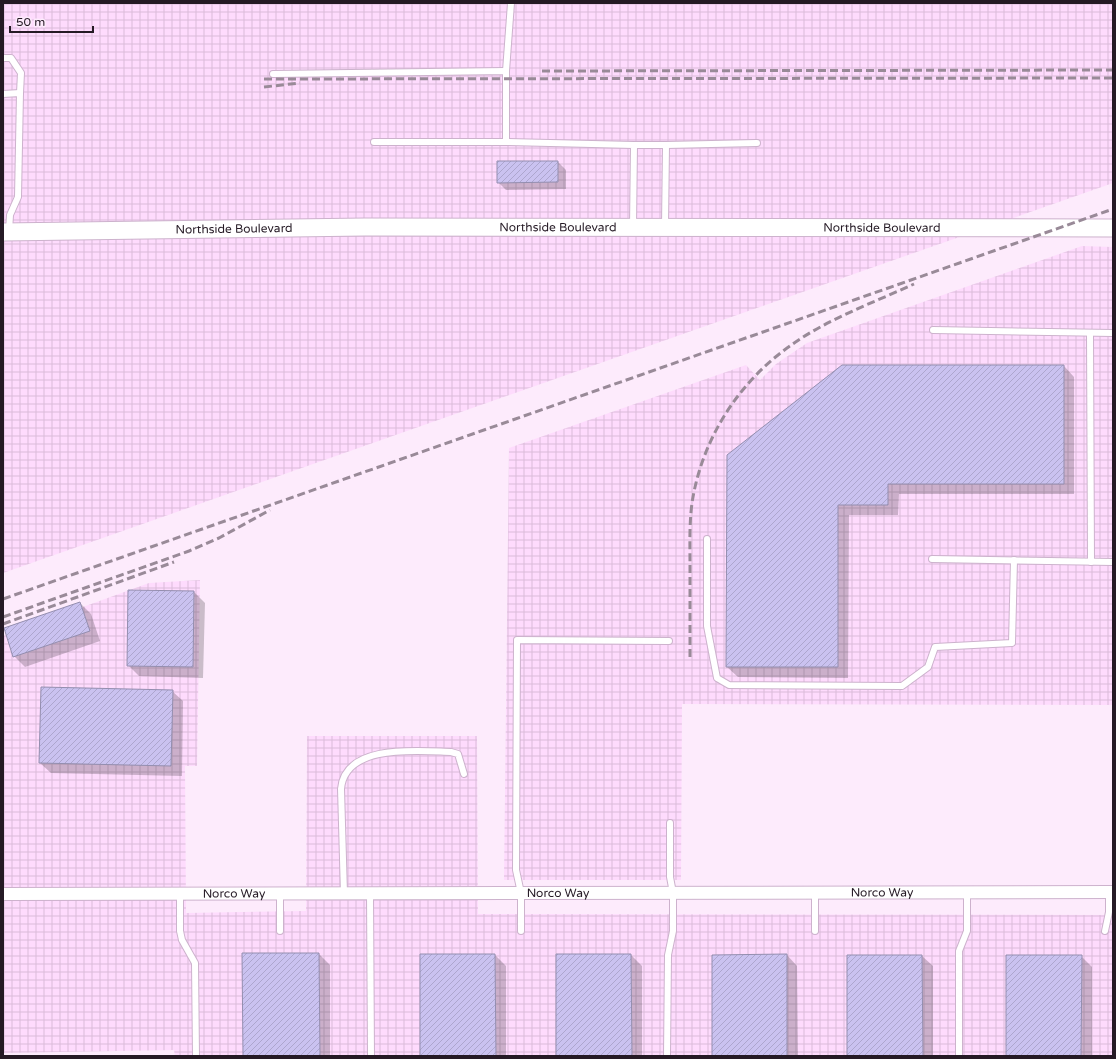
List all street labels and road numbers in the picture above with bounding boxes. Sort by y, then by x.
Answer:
street label: Northside Boulevard [499,220,617,234]
street label: Northside Boulevard [175,221,293,237]
street label: Northside Boulevard [823,221,941,235]
street label: Norco Way [851,885,914,899]
street label: Norco Way [527,886,590,900]
street label: Norco Way [203,887,266,901]

